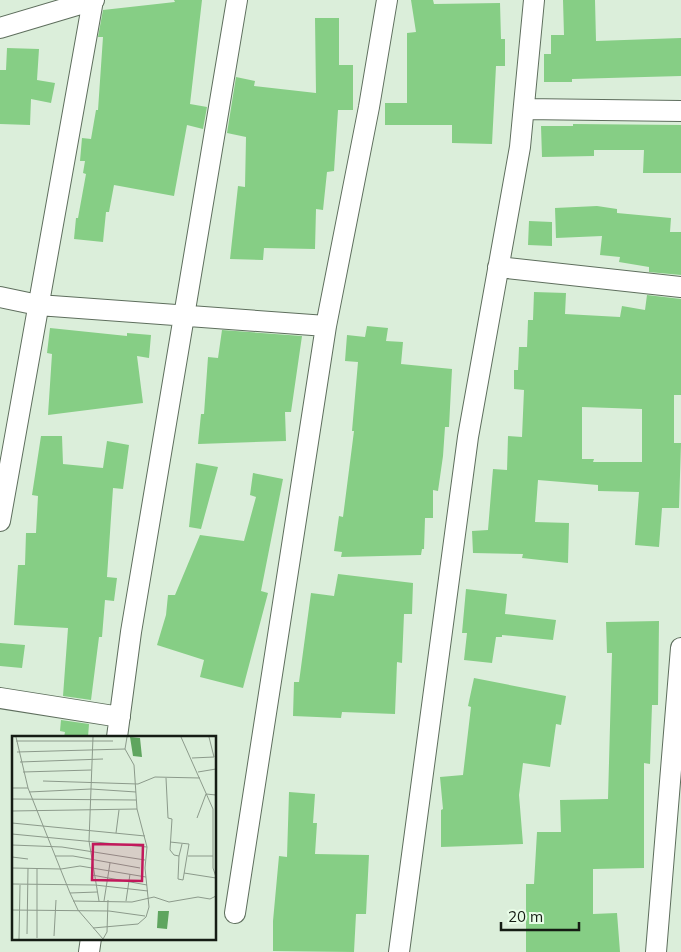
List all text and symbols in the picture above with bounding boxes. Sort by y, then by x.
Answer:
inset map [12,736,216,940]
scale bar [501,900,578,932]
text: 20 m [508,907,543,926]

